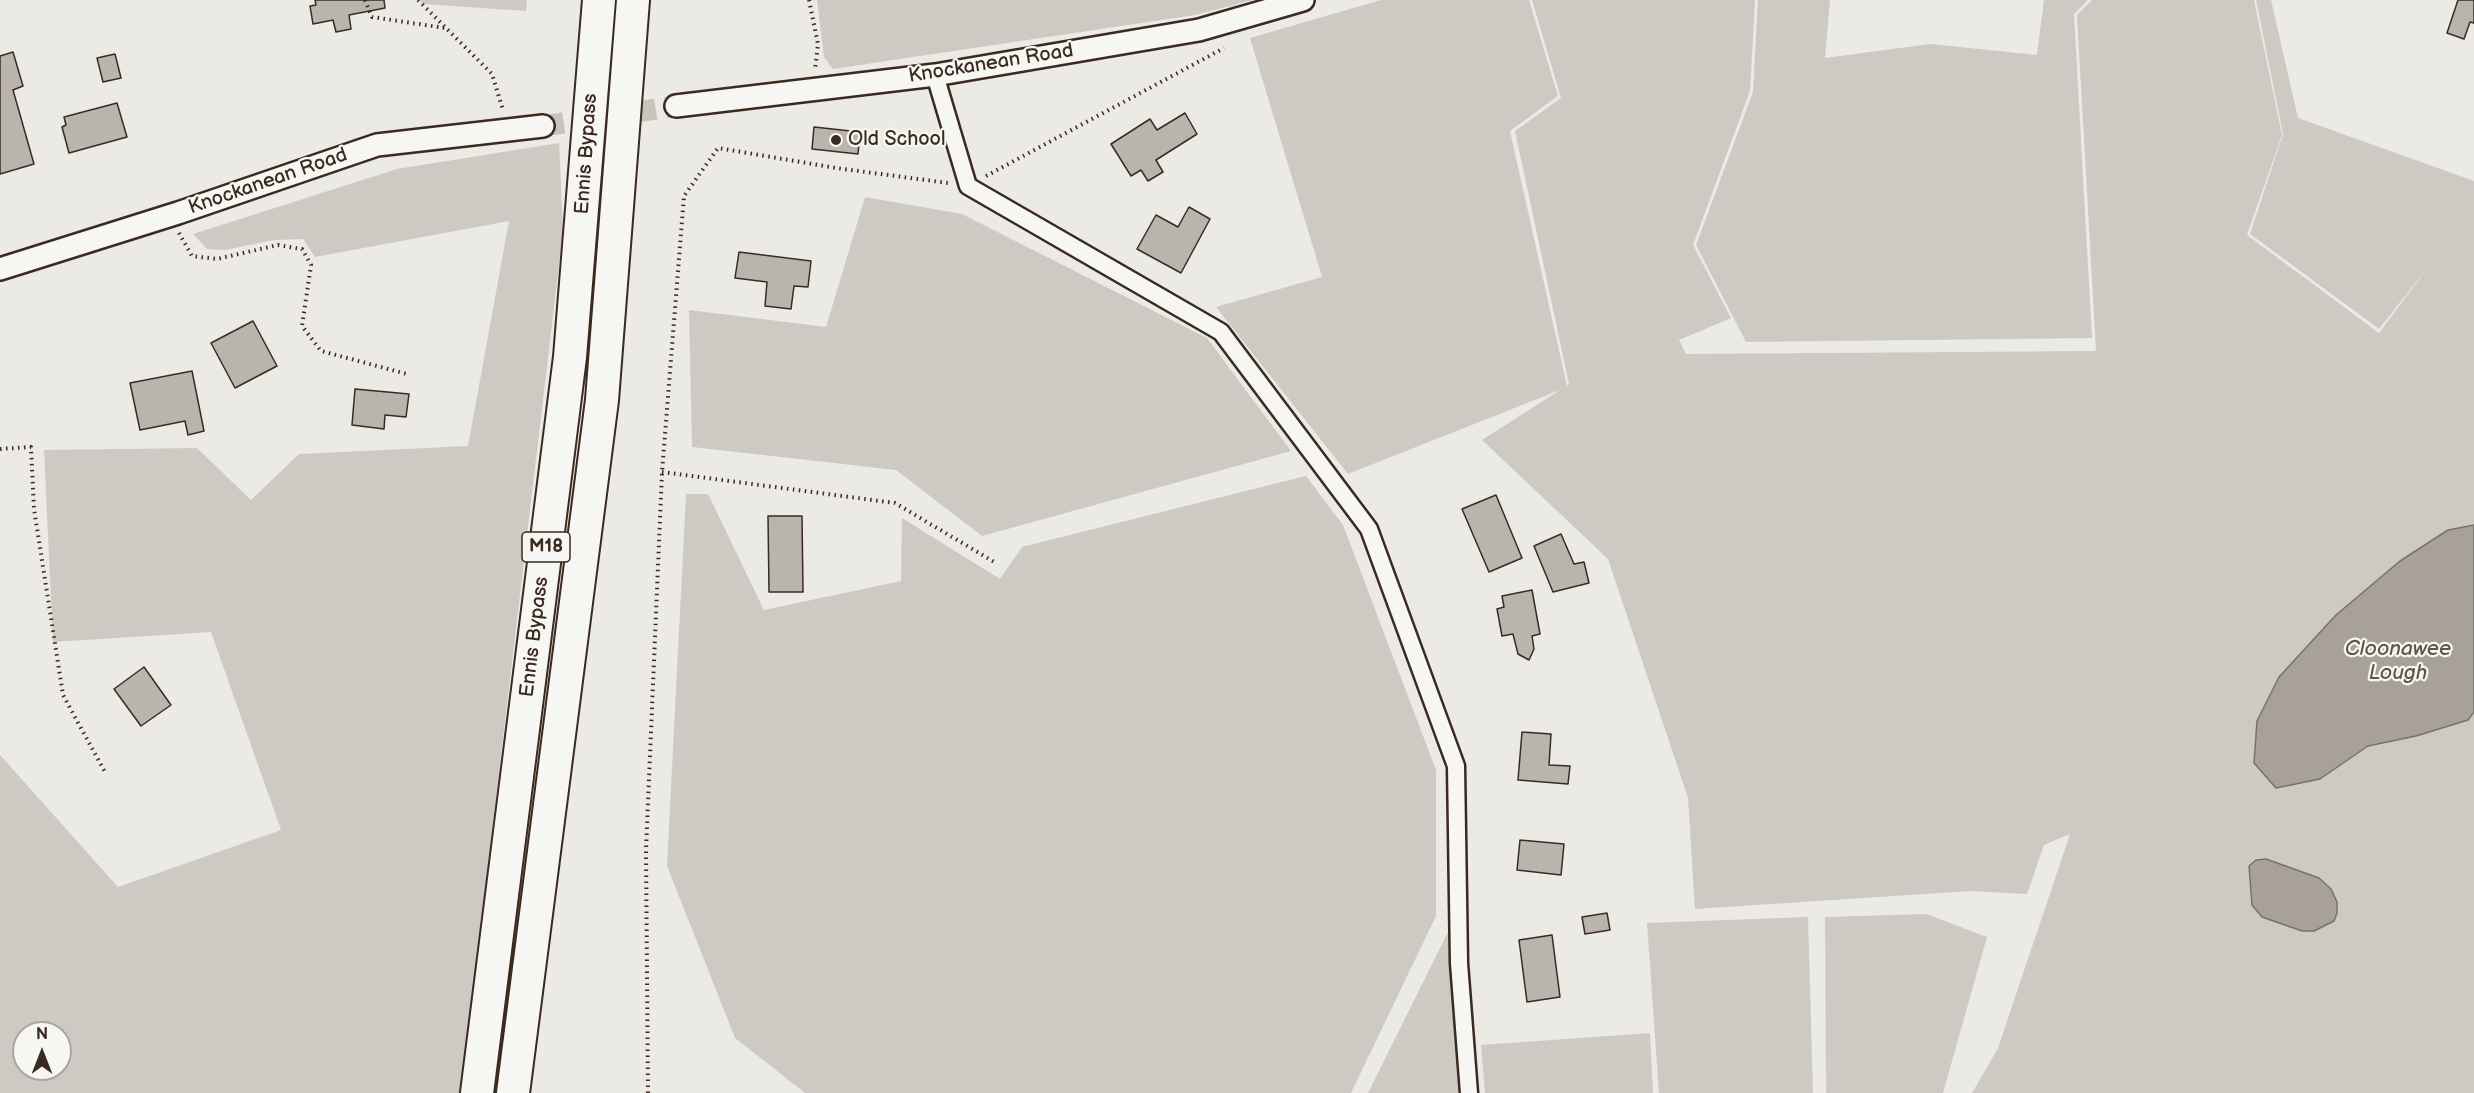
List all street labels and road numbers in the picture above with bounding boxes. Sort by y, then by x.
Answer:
street label: Knockanean Road [907,39,1075,89]
street label: Ennis Bypass [571,93,603,215]
street label: Knockanean Road [185,144,351,220]
road number: M18 [522,532,570,562]
street label: Ennis Bypass [516,575,554,699]

